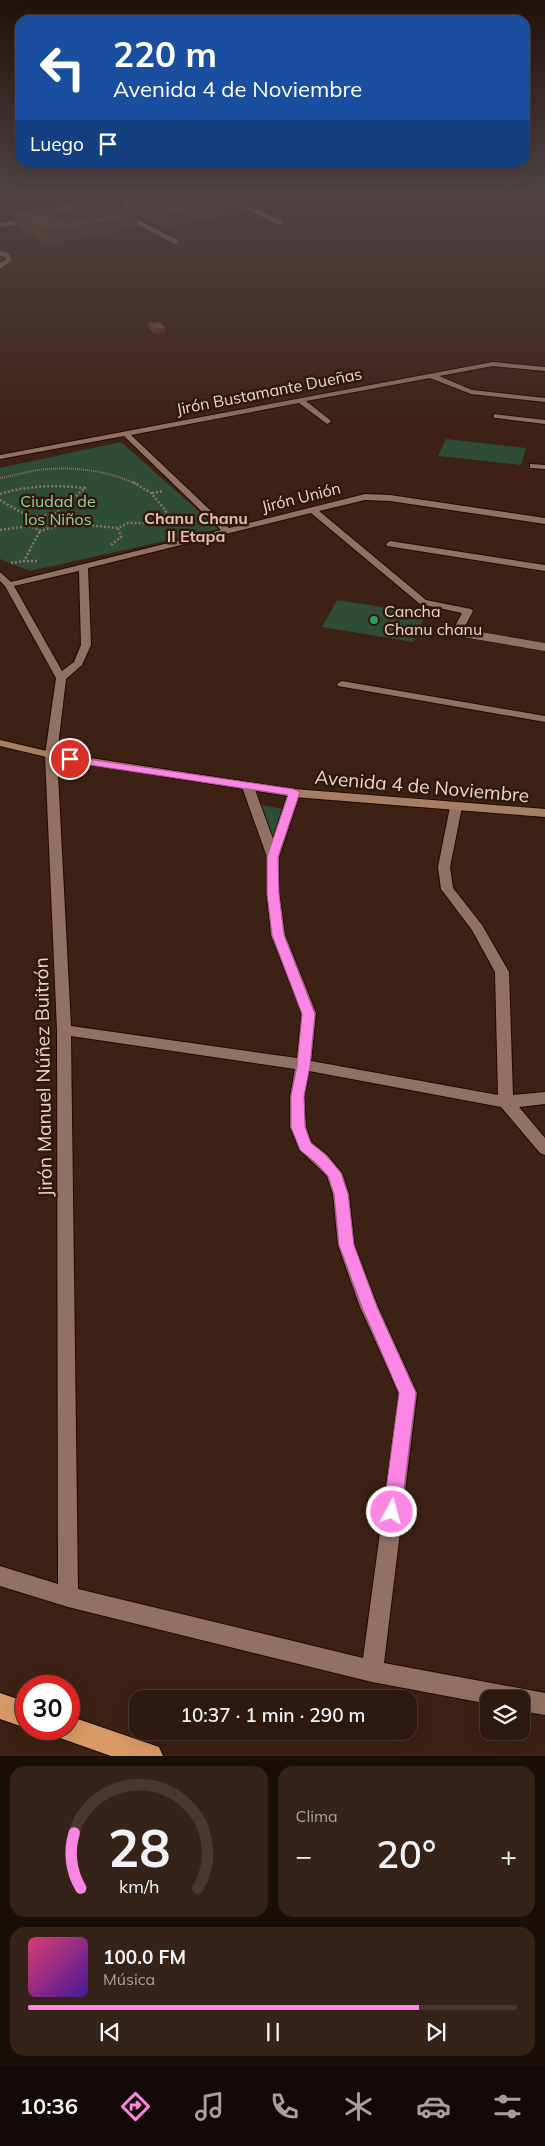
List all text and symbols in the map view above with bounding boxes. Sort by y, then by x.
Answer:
text: 220 m [113,32,217,76]
icon: left [30,35,95,100]
text: Avenida 4 de Noviembre [113,75,362,103]
icon: arrive [94,130,122,158]
text: Luego [30,132,84,156]
street label: Jirón Bustamante Dueñas [174,363,364,419]
street label: Jirón Unión [259,478,343,516]
park label: Ciudad de los Niños [20,491,96,529]
district label: Chanu Chanu II Etapa [144,508,248,546]
place label: Cancha Chanu chanu [384,601,482,639]
marker: Cancha Chanu chanu [368,614,380,626]
pin [49,738,91,780]
icon: arrive [56,745,84,773]
street label: Avenida 4 de Noviembre [314,765,530,807]
street label: Jirón Manuel Núñez Buitrón [29,957,57,1197]
position arrow [365,1485,417,1537]
speed limit sign: 30 [15,1675,80,1740]
map controls [480,1690,530,1740]
button: layers [480,1690,530,1740]
text: 10:37 · 1 min · 290 m [180,1703,366,1727]
text: Clima [296,1806,338,1826]
text: 28 [108,1815,170,1880]
text: 20° [376,1830,436,1878]
text: − [296,1838,312,1873]
text: + [500,1838,517,1873]
text: km/h [119,1875,159,1897]
text: 100.0 FM [103,1945,186,1969]
text: Música [103,1969,155,1989]
icon: previous [96,2018,124,2046]
icon: pause [259,2018,287,2046]
icon: next [422,2018,450,2046]
icon: directions [118,2089,153,2124]
icon: music [192,2089,227,2124]
icon: phone [267,2089,302,2124]
icon: climate [341,2089,376,2124]
icon: car [416,2089,451,2124]
icon: filters [490,2089,525,2124]
text: 10:36 [20,2092,78,2120]

